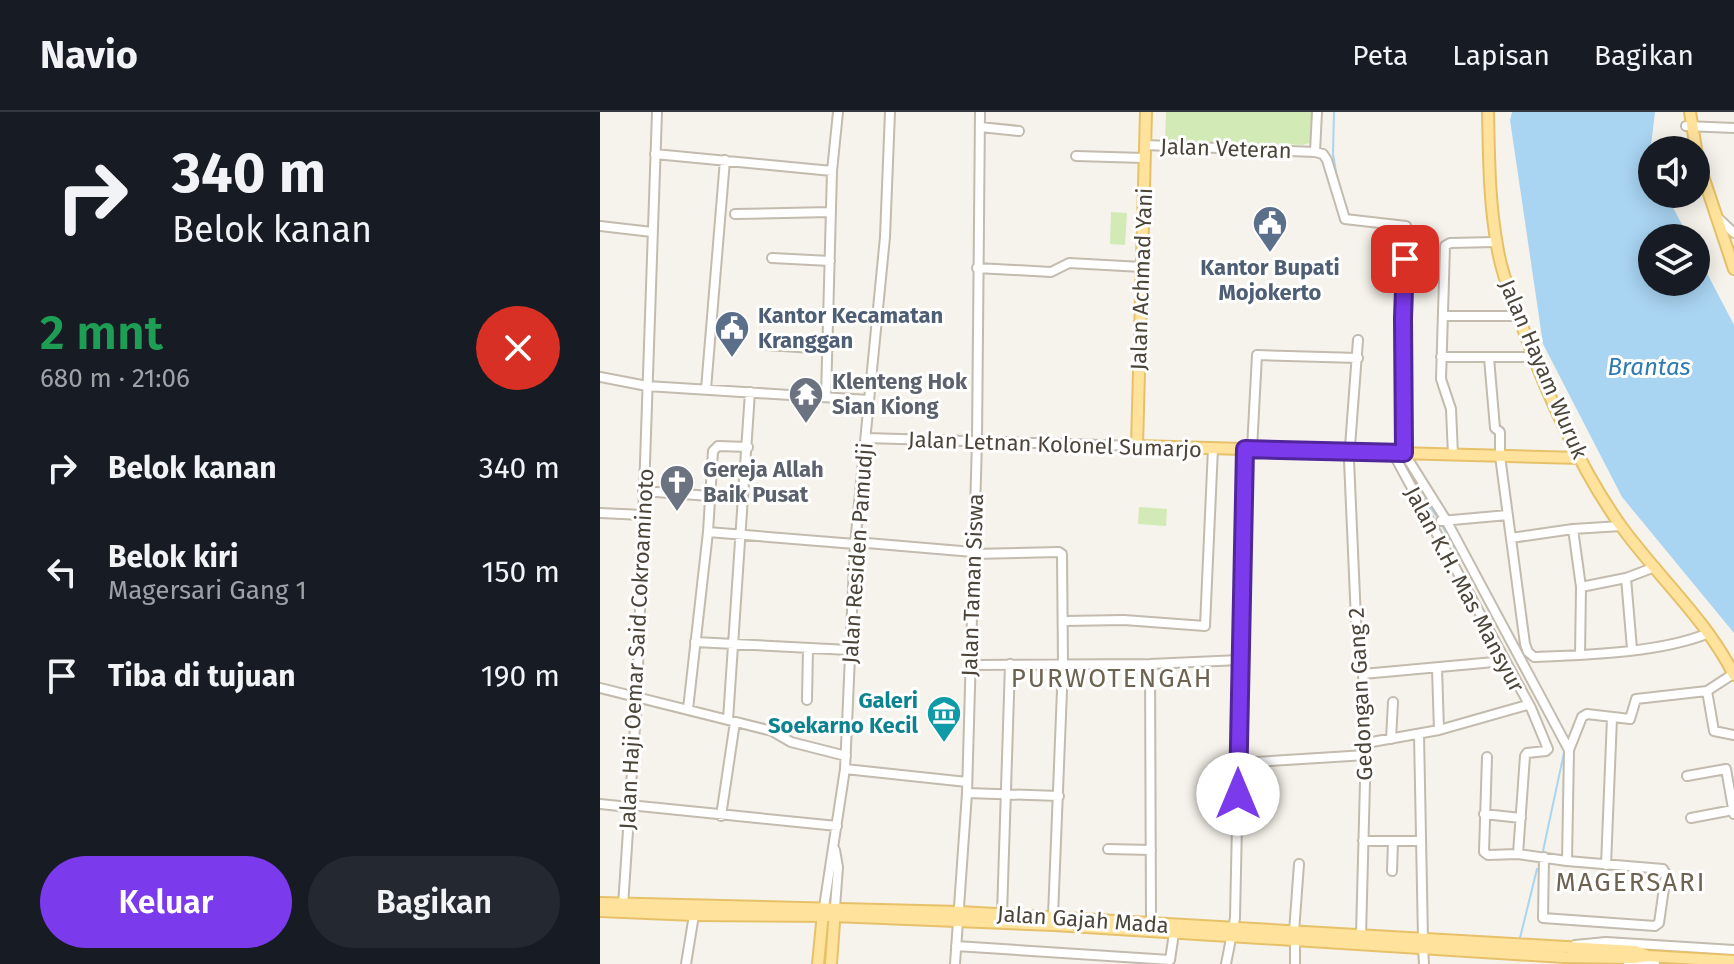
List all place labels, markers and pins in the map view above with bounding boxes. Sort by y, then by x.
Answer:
public building icon: Kantor Bupati Mojokerto [1251,204,1289,254]
pin [1371,225,1439,293]
place label: Kantor Bupati Mojokerto [1200,254,1340,306]
place label: Kantor Kecamatan Kranggan [758,302,943,354]
public building icon: Kantor Kecamatan Kranggan [713,309,751,359]
place label: Klenteng Hok Sian Kiong [832,368,968,420]
temple icon: Klenteng Hok Sian Kiong [787,375,825,425]
place label: Gereja Allah Baik Pusat [703,456,824,508]
church icon: Gereja Allah Baik Pusat [658,463,696,513]
place label: Galeri Soekarno Kecil [768,687,918,739]
museum icon: Galeri Soekarno Kecil [925,694,963,744]

